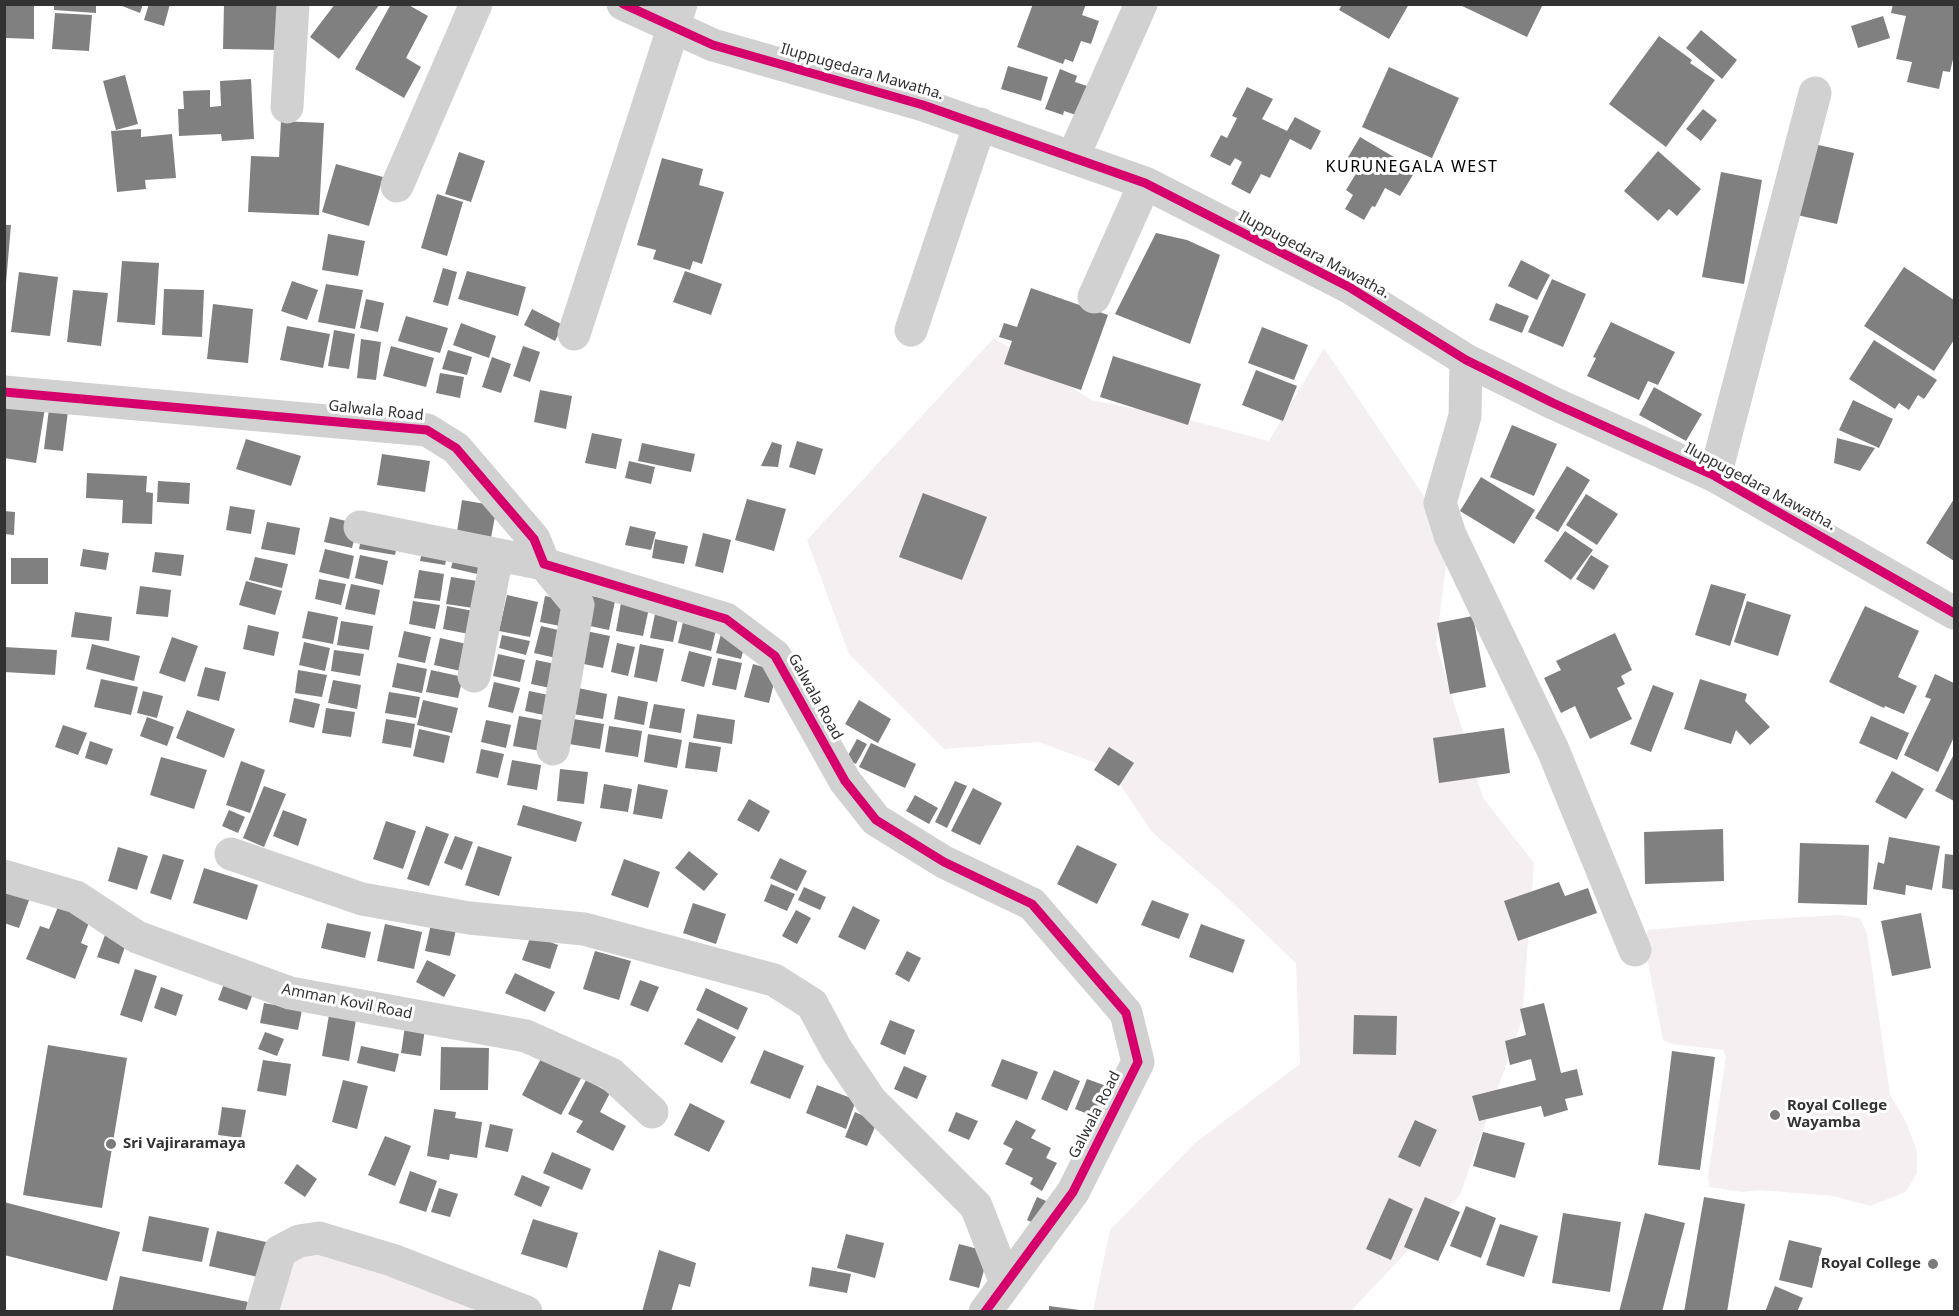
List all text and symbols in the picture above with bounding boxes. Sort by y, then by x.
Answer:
street label: Iluppugedara Mawatha. [778,40,946,104]
district label: KURUNEGALA WEST [1326,157,1498,177]
street label: Iluppugedara Mawatha. [1235,207,1393,303]
street label: Galwala Road [328,397,424,425]
street label: Iluppugedara Mawatha. [1681,439,1839,535]
street label: Galwala Road [784,651,846,743]
street label: Amman Kovil Road [280,981,414,1023]
street label: Galwala Road [1065,1068,1125,1162]
place label: Royal College Wayamba [1787,1097,1887,1132]
marker: Royal College Wayamba [1768,1108,1782,1122]
place label: Sri Vajiraramaya [123,1135,246,1153]
marker: Sri Vajiraramaya [104,1137,118,1151]
place label: Royal College [1821,1255,1921,1273]
marker: Royal College [1926,1257,1940,1271]

